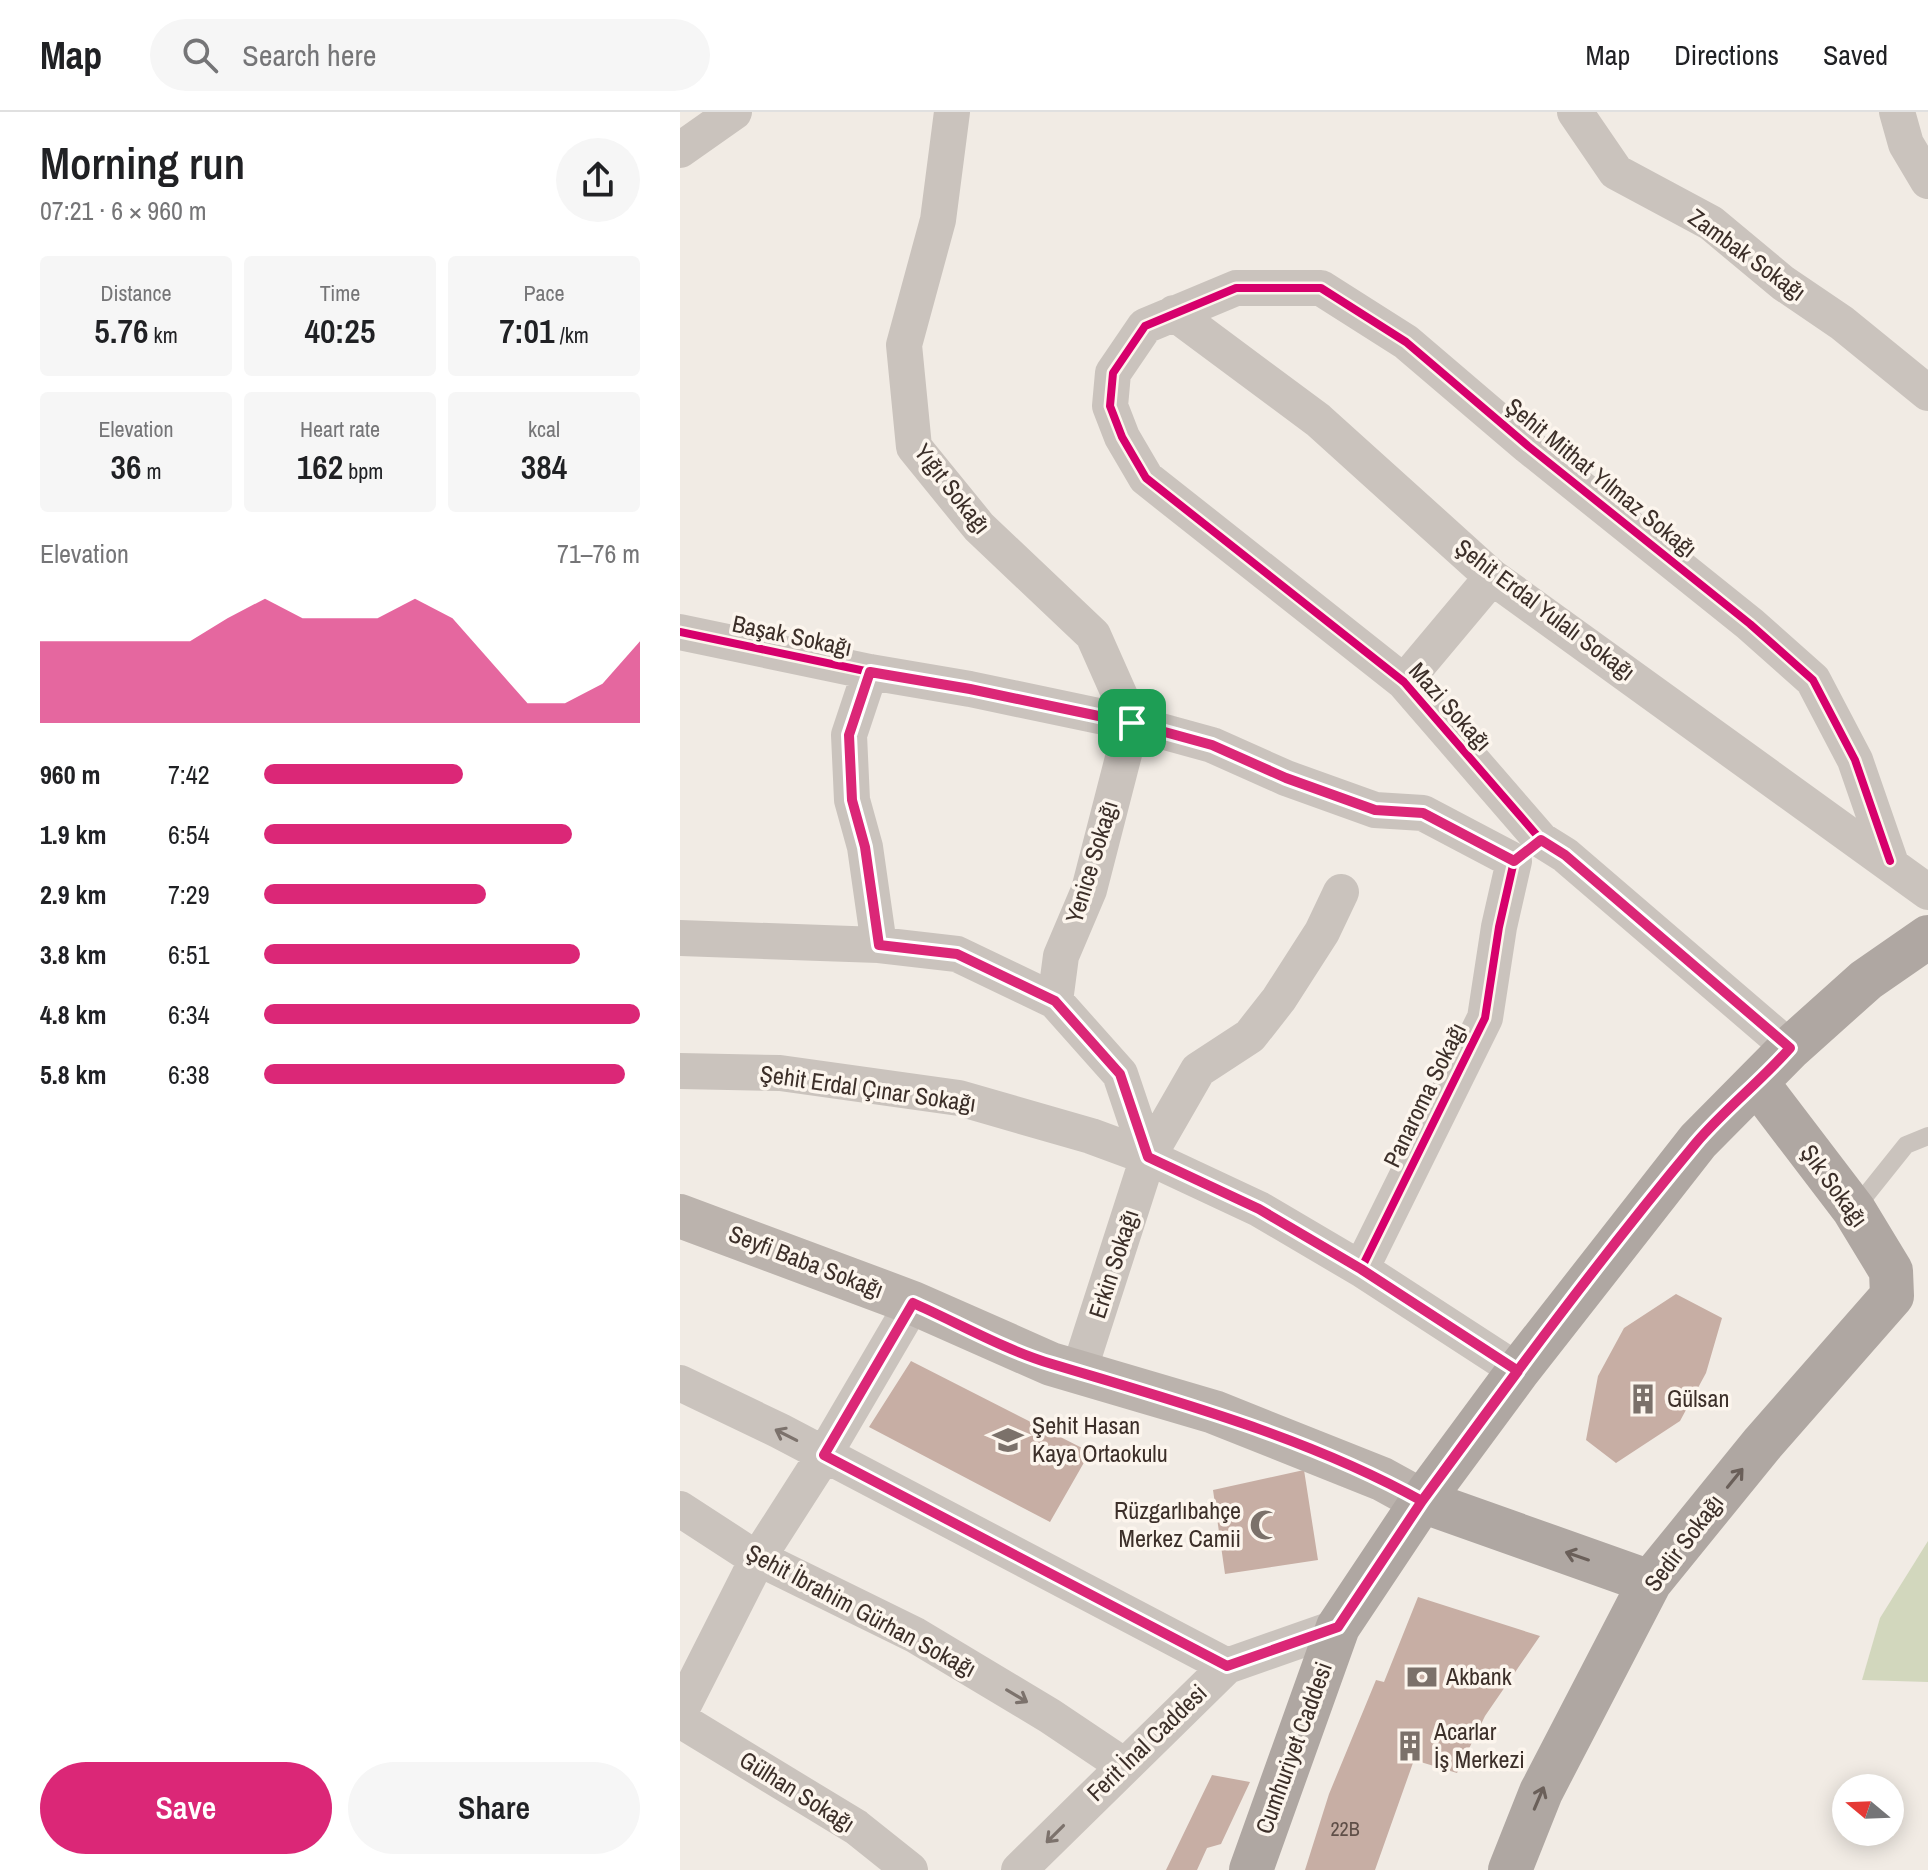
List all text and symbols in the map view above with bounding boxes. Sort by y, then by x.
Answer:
search box [150,19,710,91]
text: Map [40,30,102,81]
icon: search [178,33,222,77]
text: Search here [242,35,376,75]
text: Map [1586,36,1630,74]
text: Directions [1674,36,1779,74]
text: Saved [1823,36,1888,74]
text: Morning run [40,133,245,193]
button: share [556,138,640,222]
text: 07:21 · 6 × 960 m [40,193,207,228]
street label: Zambak Sokağı [1682,201,1813,308]
text: Distance [100,278,172,308]
text: Time [320,278,360,308]
text: Pace [523,278,565,308]
text: 5.76 [94,308,149,354]
text: 40:25 [305,308,375,354]
text: 7:01 [499,308,555,354]
text: km [149,320,178,350]
text: /km [555,320,589,350]
street label: Şehit Mithat Yılmaz Sokağı [1499,390,1704,564]
text: Elevation [98,414,174,444]
text: Heart rate [300,414,380,444]
text: kcal [528,414,560,444]
street label: Yığıt Sokağı [907,437,998,540]
text: 36 [110,444,141,490]
text: 162 [297,444,343,490]
text: 384 [521,444,567,490]
text: m [141,456,162,486]
text: bpm [343,456,383,486]
street label: Şehit Erdal Yulalı Sokağı [1449,531,1642,687]
text: Elevation [40,536,129,571]
text: 71–76 m [557,536,640,571]
street label: Başak Sokağı [729,607,855,663]
street label: Mazi Sokağı [1402,655,1499,758]
pin [1098,689,1166,757]
icon: arrive [1110,701,1154,745]
text: 960 m [40,757,100,792]
text: 7:42 [168,757,210,792]
street label: Yenice Sokağı [1057,797,1125,927]
text: 1.9 km [40,817,106,852]
text: 6:54 [168,817,210,852]
text: 2.9 km [40,877,106,912]
text: 7:29 [168,877,210,912]
text: 3.8 km [40,937,106,972]
text: 6:51 [168,937,210,972]
text: 4.8 km [40,997,106,1032]
text: 6:34 [168,997,210,1032]
street label: Panaroma Sokağı [1375,1017,1473,1172]
text: 5.8 km [40,1057,106,1092]
text: 6:38 [168,1057,210,1092]
street label: Şehit Erdal Çınar Sokağı [758,1057,978,1119]
street label: Şık Sokağı [1794,1138,1876,1233]
street label: Erkin Sokağı [1080,1205,1146,1322]
street label: Seyfi Baba Sokağı [725,1217,888,1305]
building icon: Gülsan [1626,1382,1660,1416]
place label: Gülsan [1667,1382,1729,1414]
place label: Şehit Hasan Kaya Ortaokulu [1032,1409,1168,1469]
school or university icon: Şehit Hasan Kaya Ortaokulu [991,1423,1025,1457]
one-way arrow [775,1426,799,1442]
one-way arrow [1726,1468,1744,1488]
street label: Sedir Sokağı [1636,1487,1730,1597]
place label: Rüzgarlıbahçe Merkez Camii [1114,1494,1241,1554]
mosque icon: Rüzgarlıbahçe Merkez Camii [1248,1508,1282,1542]
street label: Şehit İbrahim Gürhan Sokağı [741,1536,982,1684]
one-way arrow [1565,1548,1590,1562]
street label: Cumhuriyet Caddesi [1247,1657,1339,1838]
bank icon: Akbank [1405,1660,1439,1694]
place label: Akbank [1445,1660,1512,1692]
street label: Ferit İnal Caddesi [1079,1677,1213,1808]
one-way arrow [1005,1688,1028,1704]
place label: Acarlar İş Merkezi [1433,1715,1525,1775]
building icon: Acarlar İş Merkezi [1393,1729,1427,1763]
street label: Gülhan Sokağı [734,1743,861,1839]
button: Save [40,1762,332,1854]
button: Share [348,1762,640,1854]
north arrow [1832,1774,1904,1846]
map controls [1832,1774,1904,1846]
one-way arrow [1532,1786,1547,1810]
house number: 22B [1330,1815,1360,1842]
one-way arrow [1046,1824,1065,1843]

